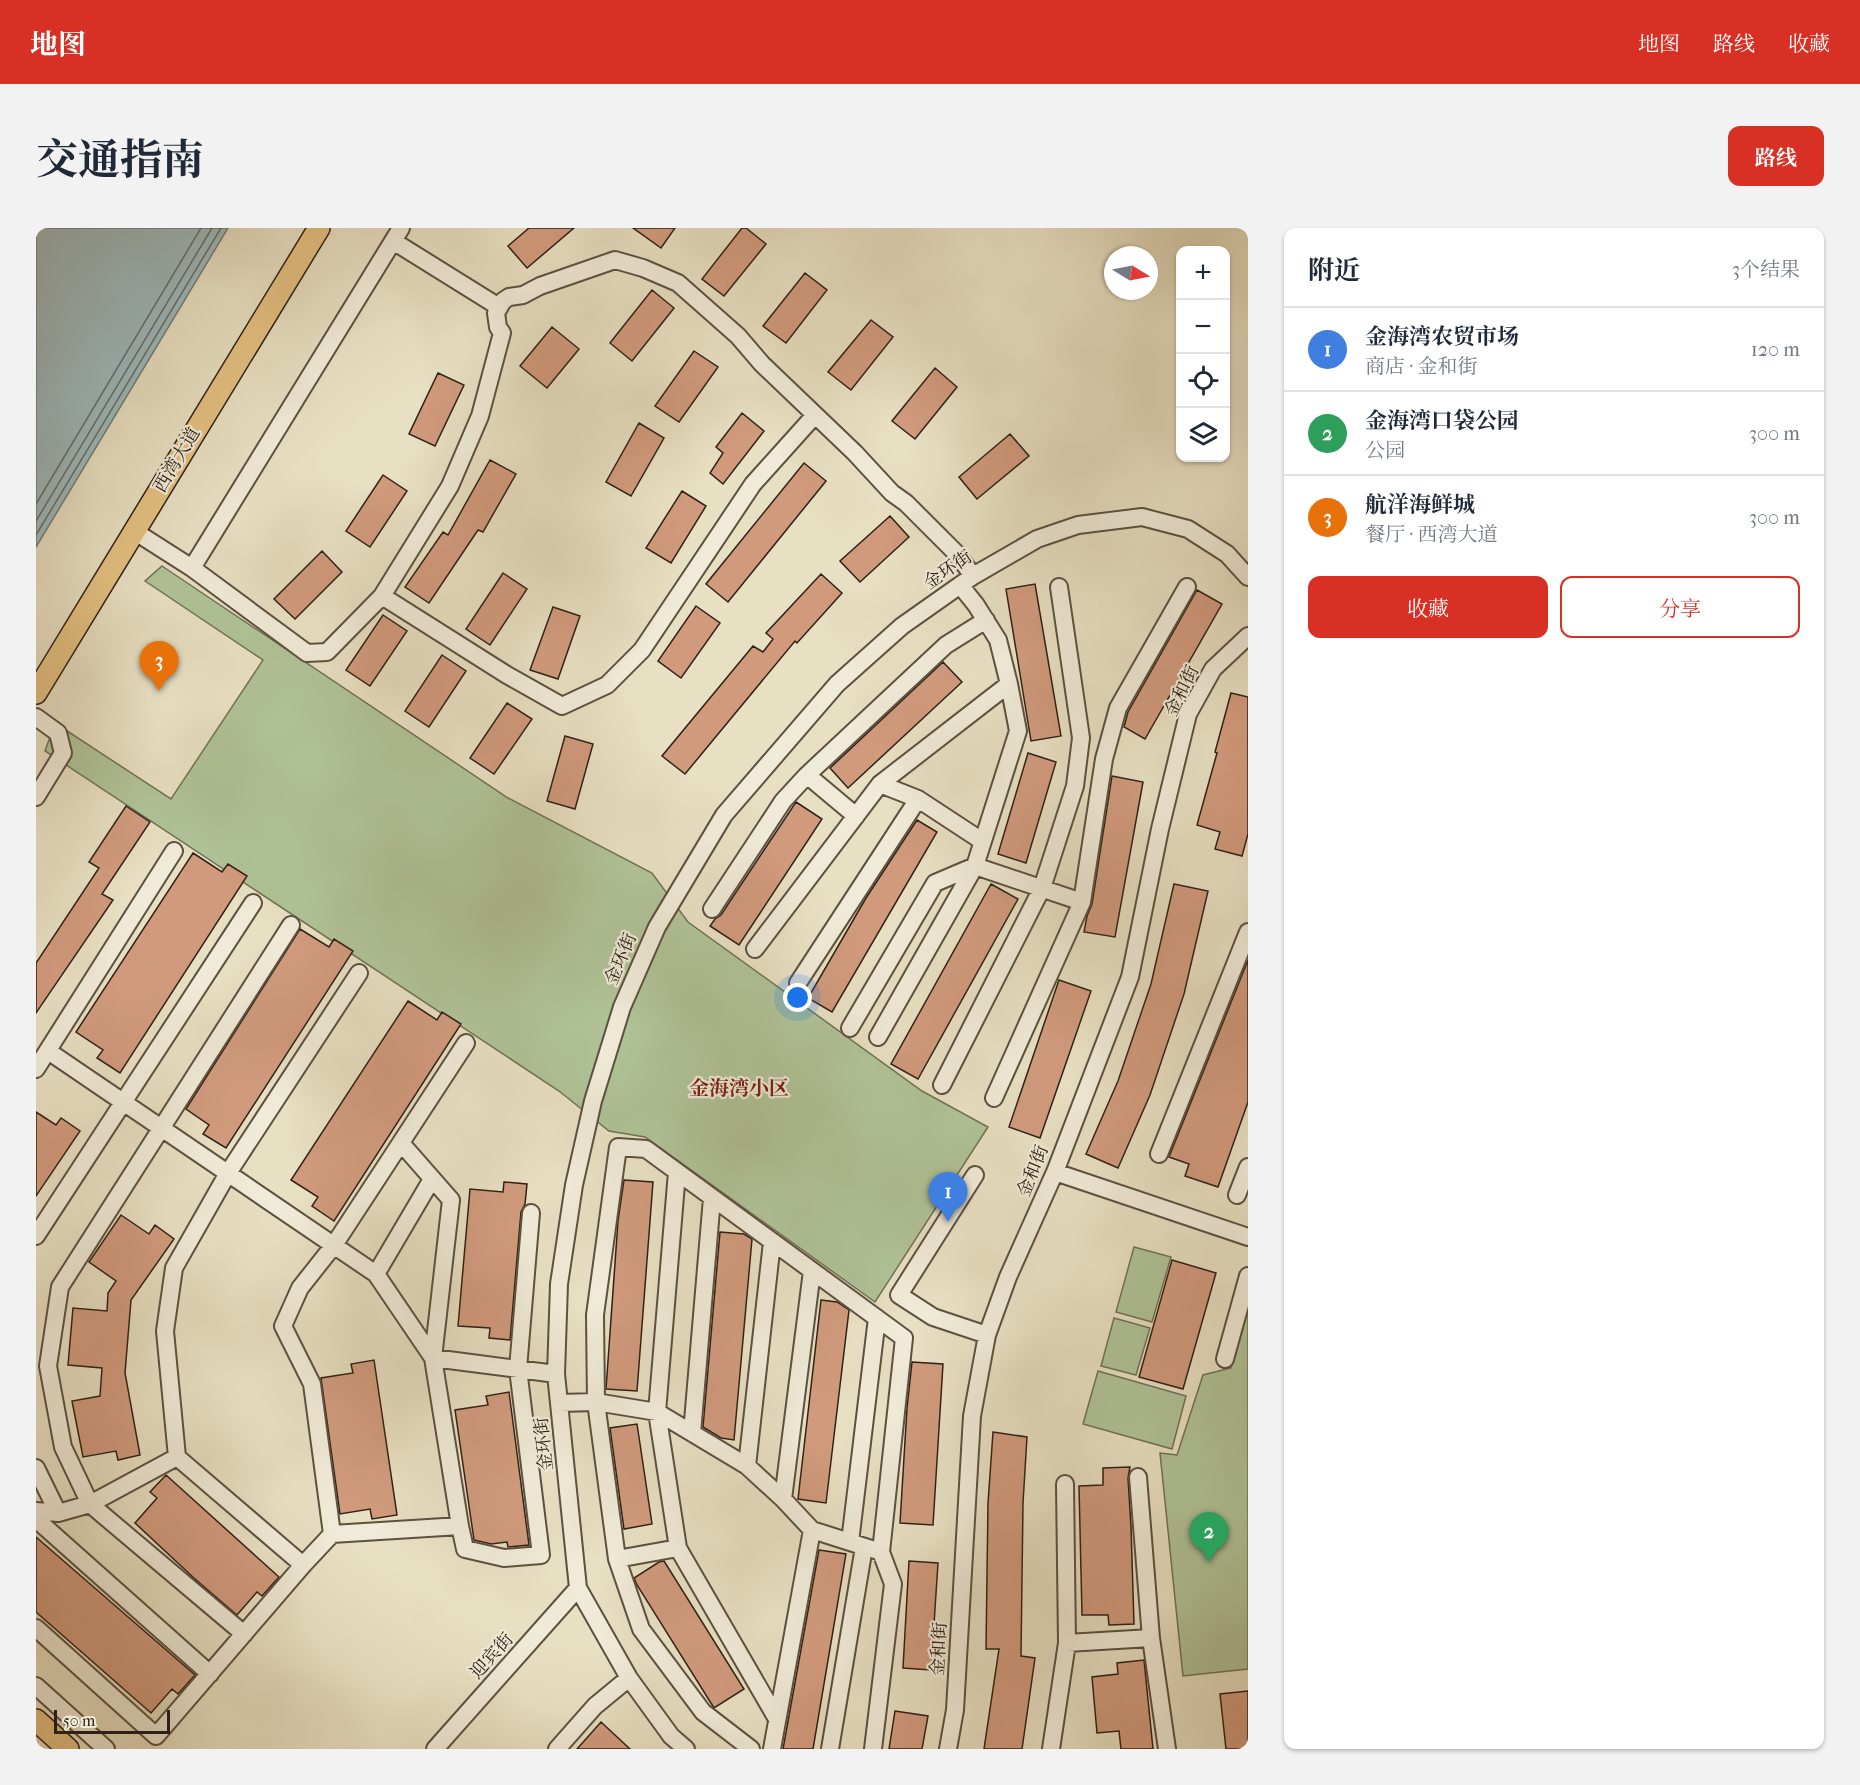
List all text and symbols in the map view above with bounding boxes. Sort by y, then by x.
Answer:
text: 地图 [30,28,86,61]
text: 地图 [1638,32,1680,56]
text: 路线 [1713,32,1755,56]
text: 收藏 [1788,32,1830,56]
button: 路线 [1728,126,1824,186]
text: 交通指南 [36,136,204,185]
north arrow [1104,246,1158,300]
map controls [1176,246,1230,462]
button: + [1176,246,1230,300]
text: 附近 [1308,255,1360,286]
text: 3个结果 [1732,258,1800,281]
button: − [1176,300,1230,354]
text: 金海湾农贸市场 [1365,324,1519,350]
text: 1 [1324,338,1331,361]
text: 120 m [1751,338,1800,361]
button: locate [1176,354,1230,408]
text: 商店 · 金和街 [1365,355,1478,378]
button: layers [1176,408,1230,462]
text: 金海湾口袋公园 [1365,408,1519,434]
text: 2 [1322,422,1333,445]
text: 300 m [1749,422,1800,445]
street label: 西湾大道 [149,424,205,496]
text: 公园 [1365,439,1405,462]
text: 航洋海鲜城 [1365,492,1475,518]
text: 3 [1323,506,1332,529]
text: 300 m [1749,506,1800,529]
text: 餐厅 · 西湾大道 [1365,523,1498,546]
street label: 金环街 [920,546,976,594]
button: 收藏 [1308,576,1548,638]
button: 分享 [1560,576,1800,638]
pin: 3 [140,642,178,691]
street label: 金和街 [1161,662,1203,720]
street label: 金环街 [601,930,641,988]
your location [783,983,812,1012]
district label: 金海湾小区 [689,1077,789,1100]
street label: 金和街 [1013,1142,1053,1200]
pin: 1 [928,1172,968,1222]
street label: 金环街 [531,1416,557,1472]
pin: 2 [1190,1512,1228,1562]
street label: 金和街 [927,1621,951,1677]
street label: 迎宾街 [466,1629,518,1683]
scale bar [54,1707,170,1734]
text: 50 m [63,1711,95,1730]

